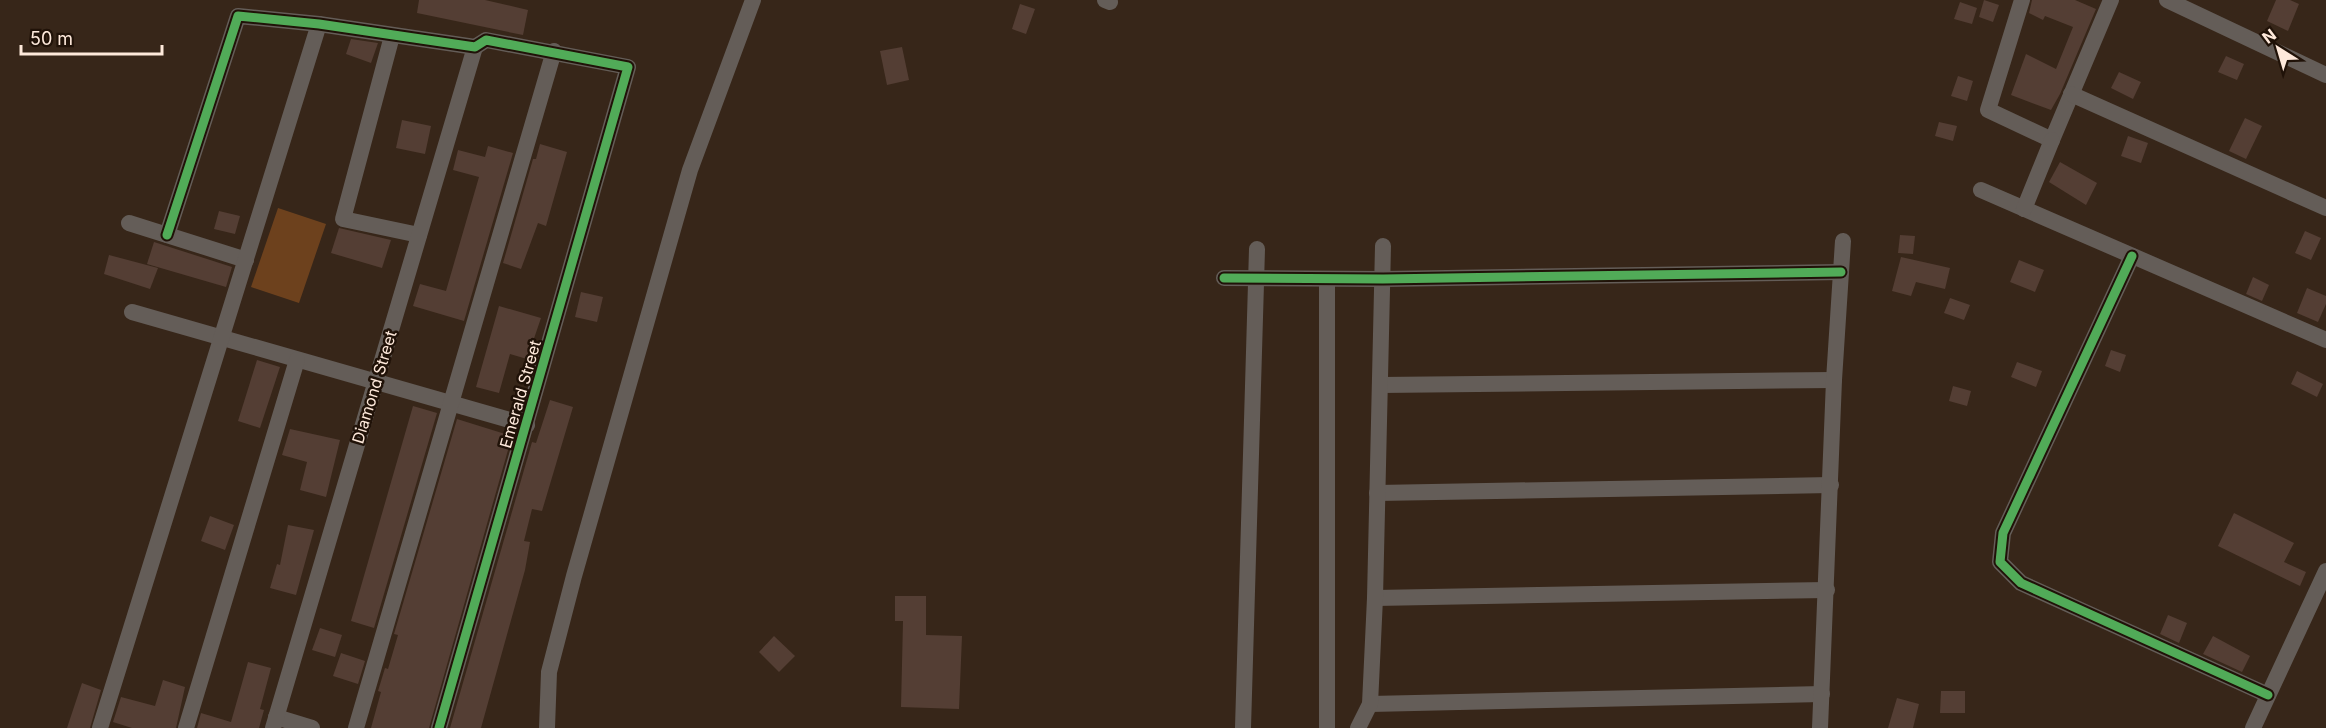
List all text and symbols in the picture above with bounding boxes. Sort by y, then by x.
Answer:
scale bar [21,18,162,56]
north arrow [2248,18,2308,78]
text: N [2258,24,2280,48]
text: 50 m [30,28,73,49]
street label: Diamond Street [347,328,401,446]
street label: Emerald Street [495,338,545,450]

